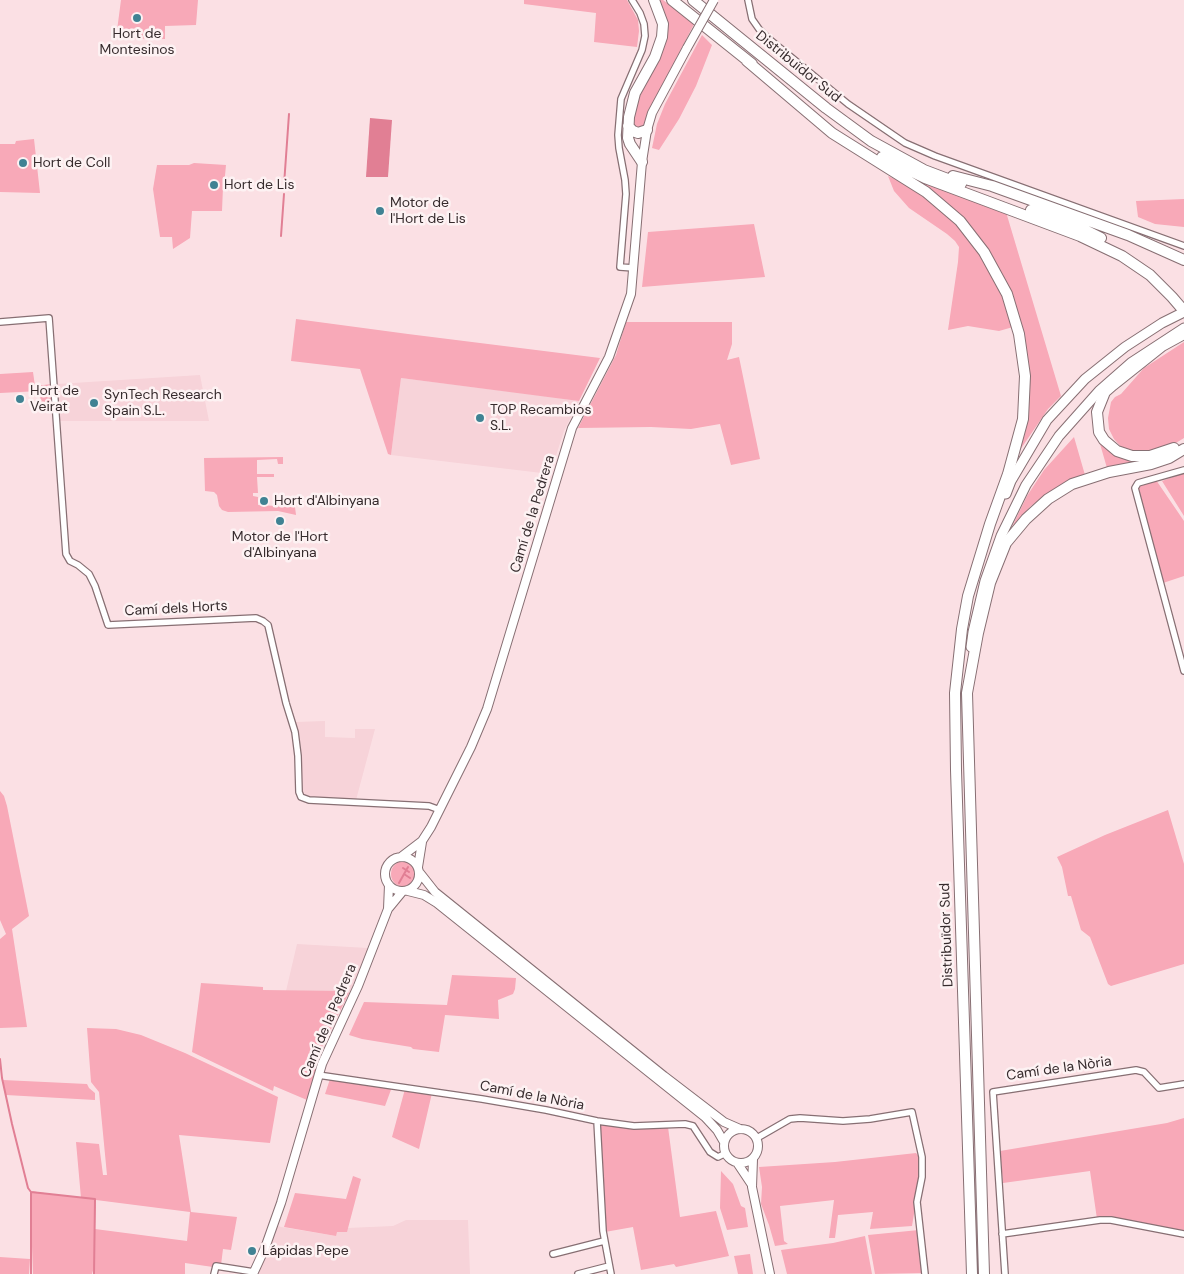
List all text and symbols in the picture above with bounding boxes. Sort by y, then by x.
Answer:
marker: Hort de Montesinos [131,12,143,24]
place label: Hort de Montesinos [99,26,175,58]
street label: Distribuïdor Sud [752,28,844,106]
place label: Hort de Coll [33,155,110,171]
marker: Hort de Coll [17,157,29,169]
place label: Hort de Lis [224,177,294,193]
marker: Hort de Lis [208,179,220,191]
place label: Motor de l'Hort de Lis [390,195,466,228]
marker: Motor de l'Hort de Lis [374,205,386,217]
place label: Hort de Veirat [30,383,79,416]
place label: SynTech Research Spain S.L. [104,387,222,420]
marker: Hort de Veirat [14,393,26,405]
marker: SynTech Research Spain S.L. [88,397,100,409]
place label: TOP Recambios S.L. [490,402,591,434]
marker: TOP Recambios S.L. [474,412,486,424]
street label: Camí de la Pedrera [507,453,559,575]
place label: Hort d'Albinyana [274,493,379,509]
marker: Hort d'Albinyana [258,495,270,507]
marker: Motor de l'Hort d'Albinyana [274,515,286,527]
place label: Motor de l'Hort d'Albinyana [232,529,328,562]
street label: Camí dels Horts [124,598,228,620]
street label: Distribuïdor Sud [937,882,957,988]
street label: Camí de la Pedrera [297,962,361,1080]
street label: Camí de la Nòria [1005,1053,1113,1085]
street label: Camí de la Nòria [478,1078,586,1114]
place label: Lápidas Pepe [262,1243,349,1259]
marker: Lápidas Pepe [246,1245,258,1257]

